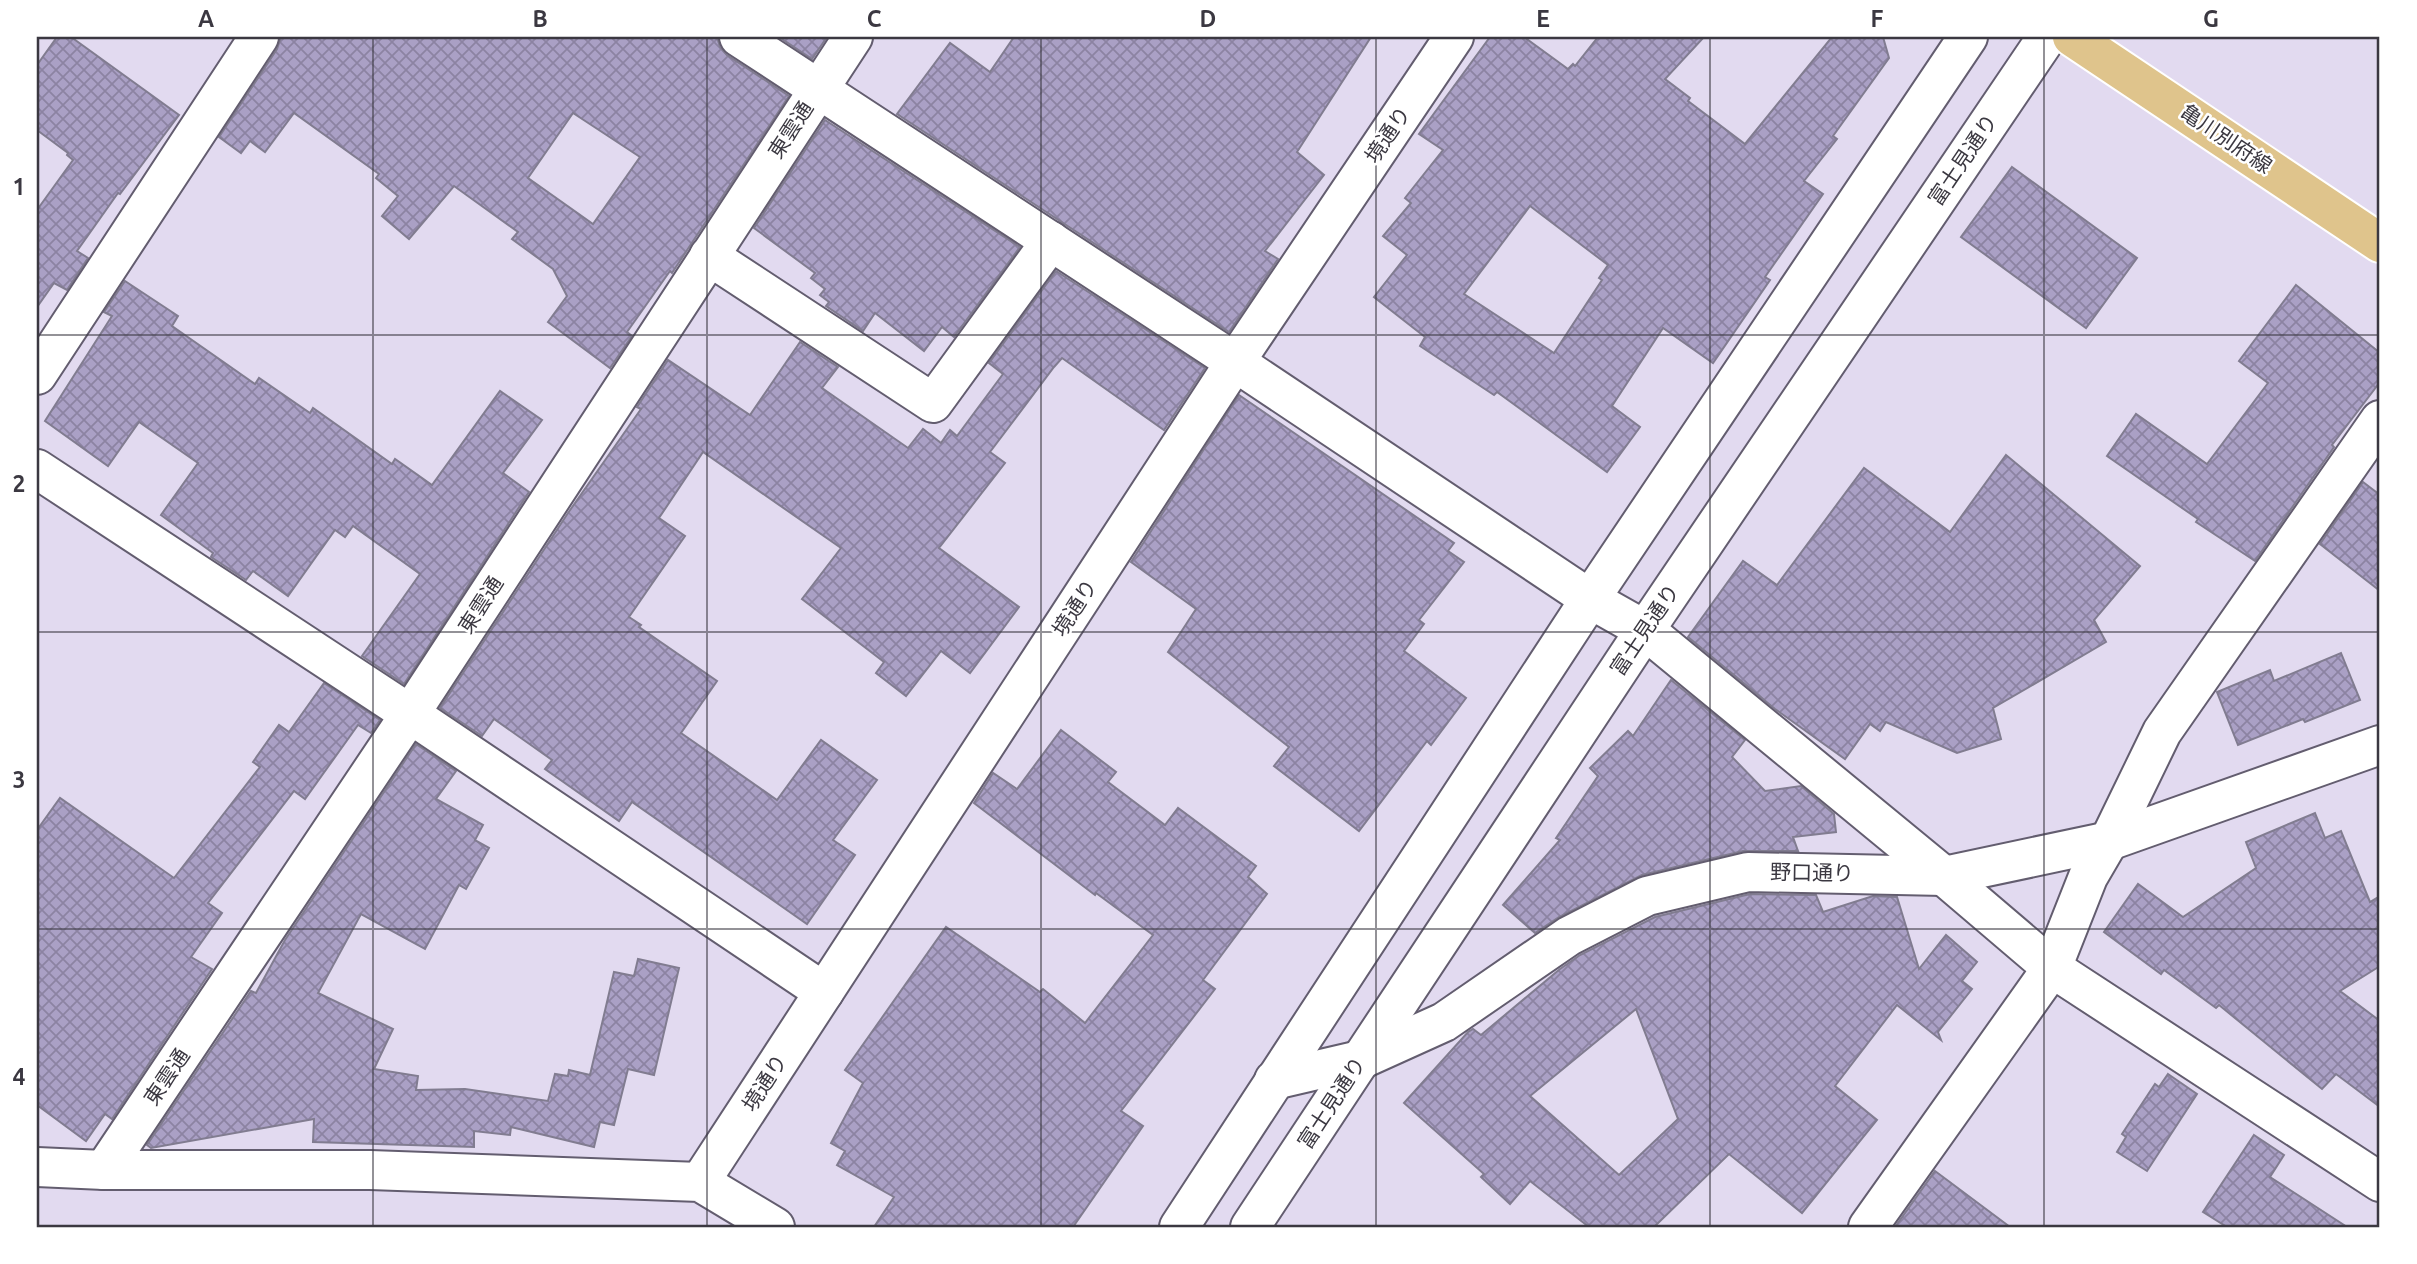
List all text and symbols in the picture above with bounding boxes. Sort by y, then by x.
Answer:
text: A [198,6,214,31]
text: B [532,6,548,31]
text: C [867,6,882,31]
text: D [1200,6,1216,31]
text: E [1536,6,1550,31]
text: F [1871,6,1884,31]
text: G [2203,6,2219,31]
street label: 東雲通 [763,97,817,162]
street label: 亀川別府線 [2176,99,2277,177]
street label: 境通り [1360,102,1415,167]
street label: 富士見通り [1923,109,2001,210]
text: 1 [13,174,25,199]
text: 2 [13,471,25,496]
street label: 東雲通 [453,572,507,637]
street label: 境通り [1047,575,1101,640]
street label: 富士見通り [1605,579,1683,680]
text: 3 [13,767,25,792]
street label: 野口通り [1770,859,1854,885]
street label: 東雲通 [139,1044,194,1109]
street label: 境通り [737,1050,791,1115]
street label: 富士見通り [1293,1052,1370,1153]
text: 4 [13,1064,26,1089]

